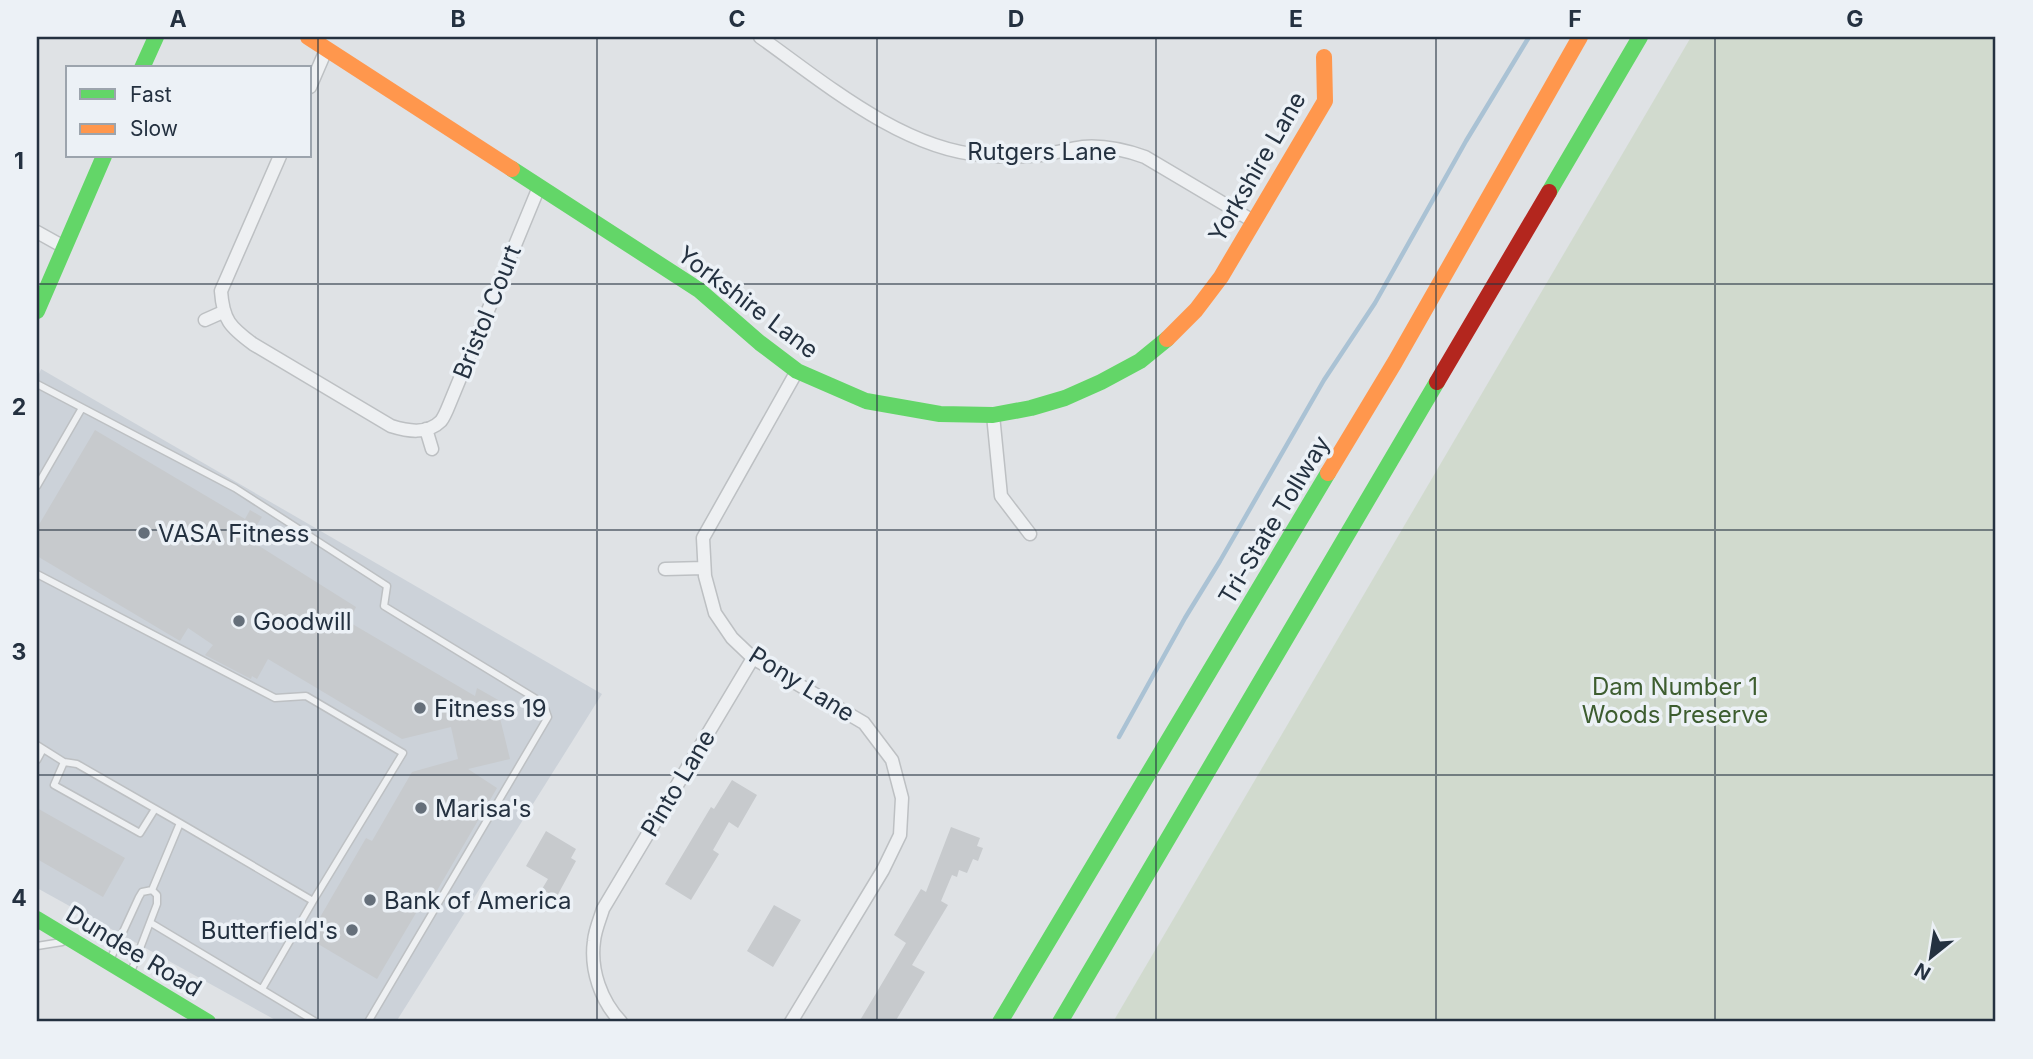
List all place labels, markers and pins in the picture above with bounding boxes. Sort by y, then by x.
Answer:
place label: VASA Fitness [158,519,310,548]
marker: VASA Fitness [136,525,152,541]
place label: Goodwill [253,607,351,636]
marker: Goodwill [231,613,247,629]
place label: Fitness 19 [434,694,547,723]
marker: Fitness 19 [412,700,428,716]
place label: Marisa's [435,794,531,823]
marker: Marisa's [413,800,429,816]
place label: Bank of America [384,886,572,915]
marker: Bank of America [362,892,378,908]
place label: Butterfield's [201,916,338,945]
marker: Butterfield's [344,922,360,938]

